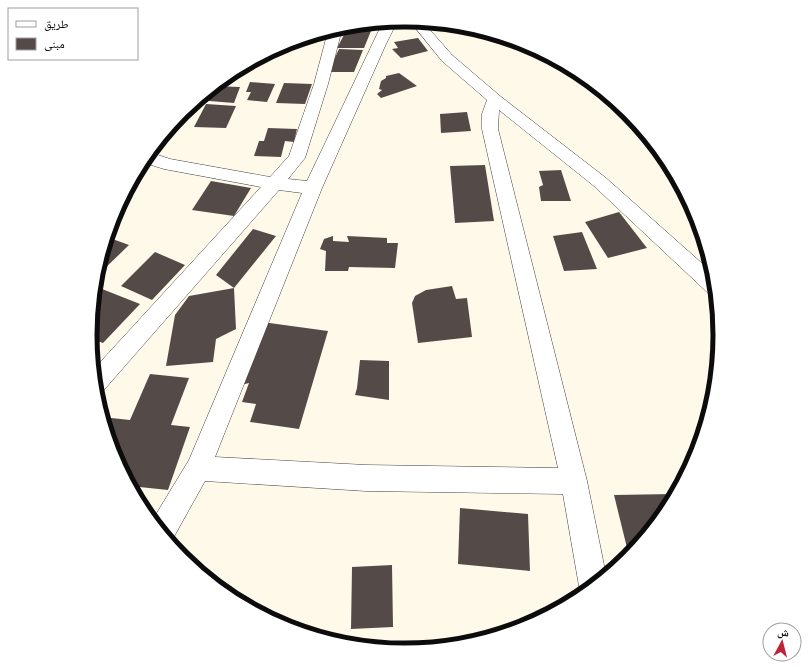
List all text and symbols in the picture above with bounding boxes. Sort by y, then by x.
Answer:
legend [8,8,138,60]
text: طريق [44,17,69,31]
text: مبنى [44,37,65,51]
north arrow [762,622,802,662]
text: ش [776,625,790,641]

